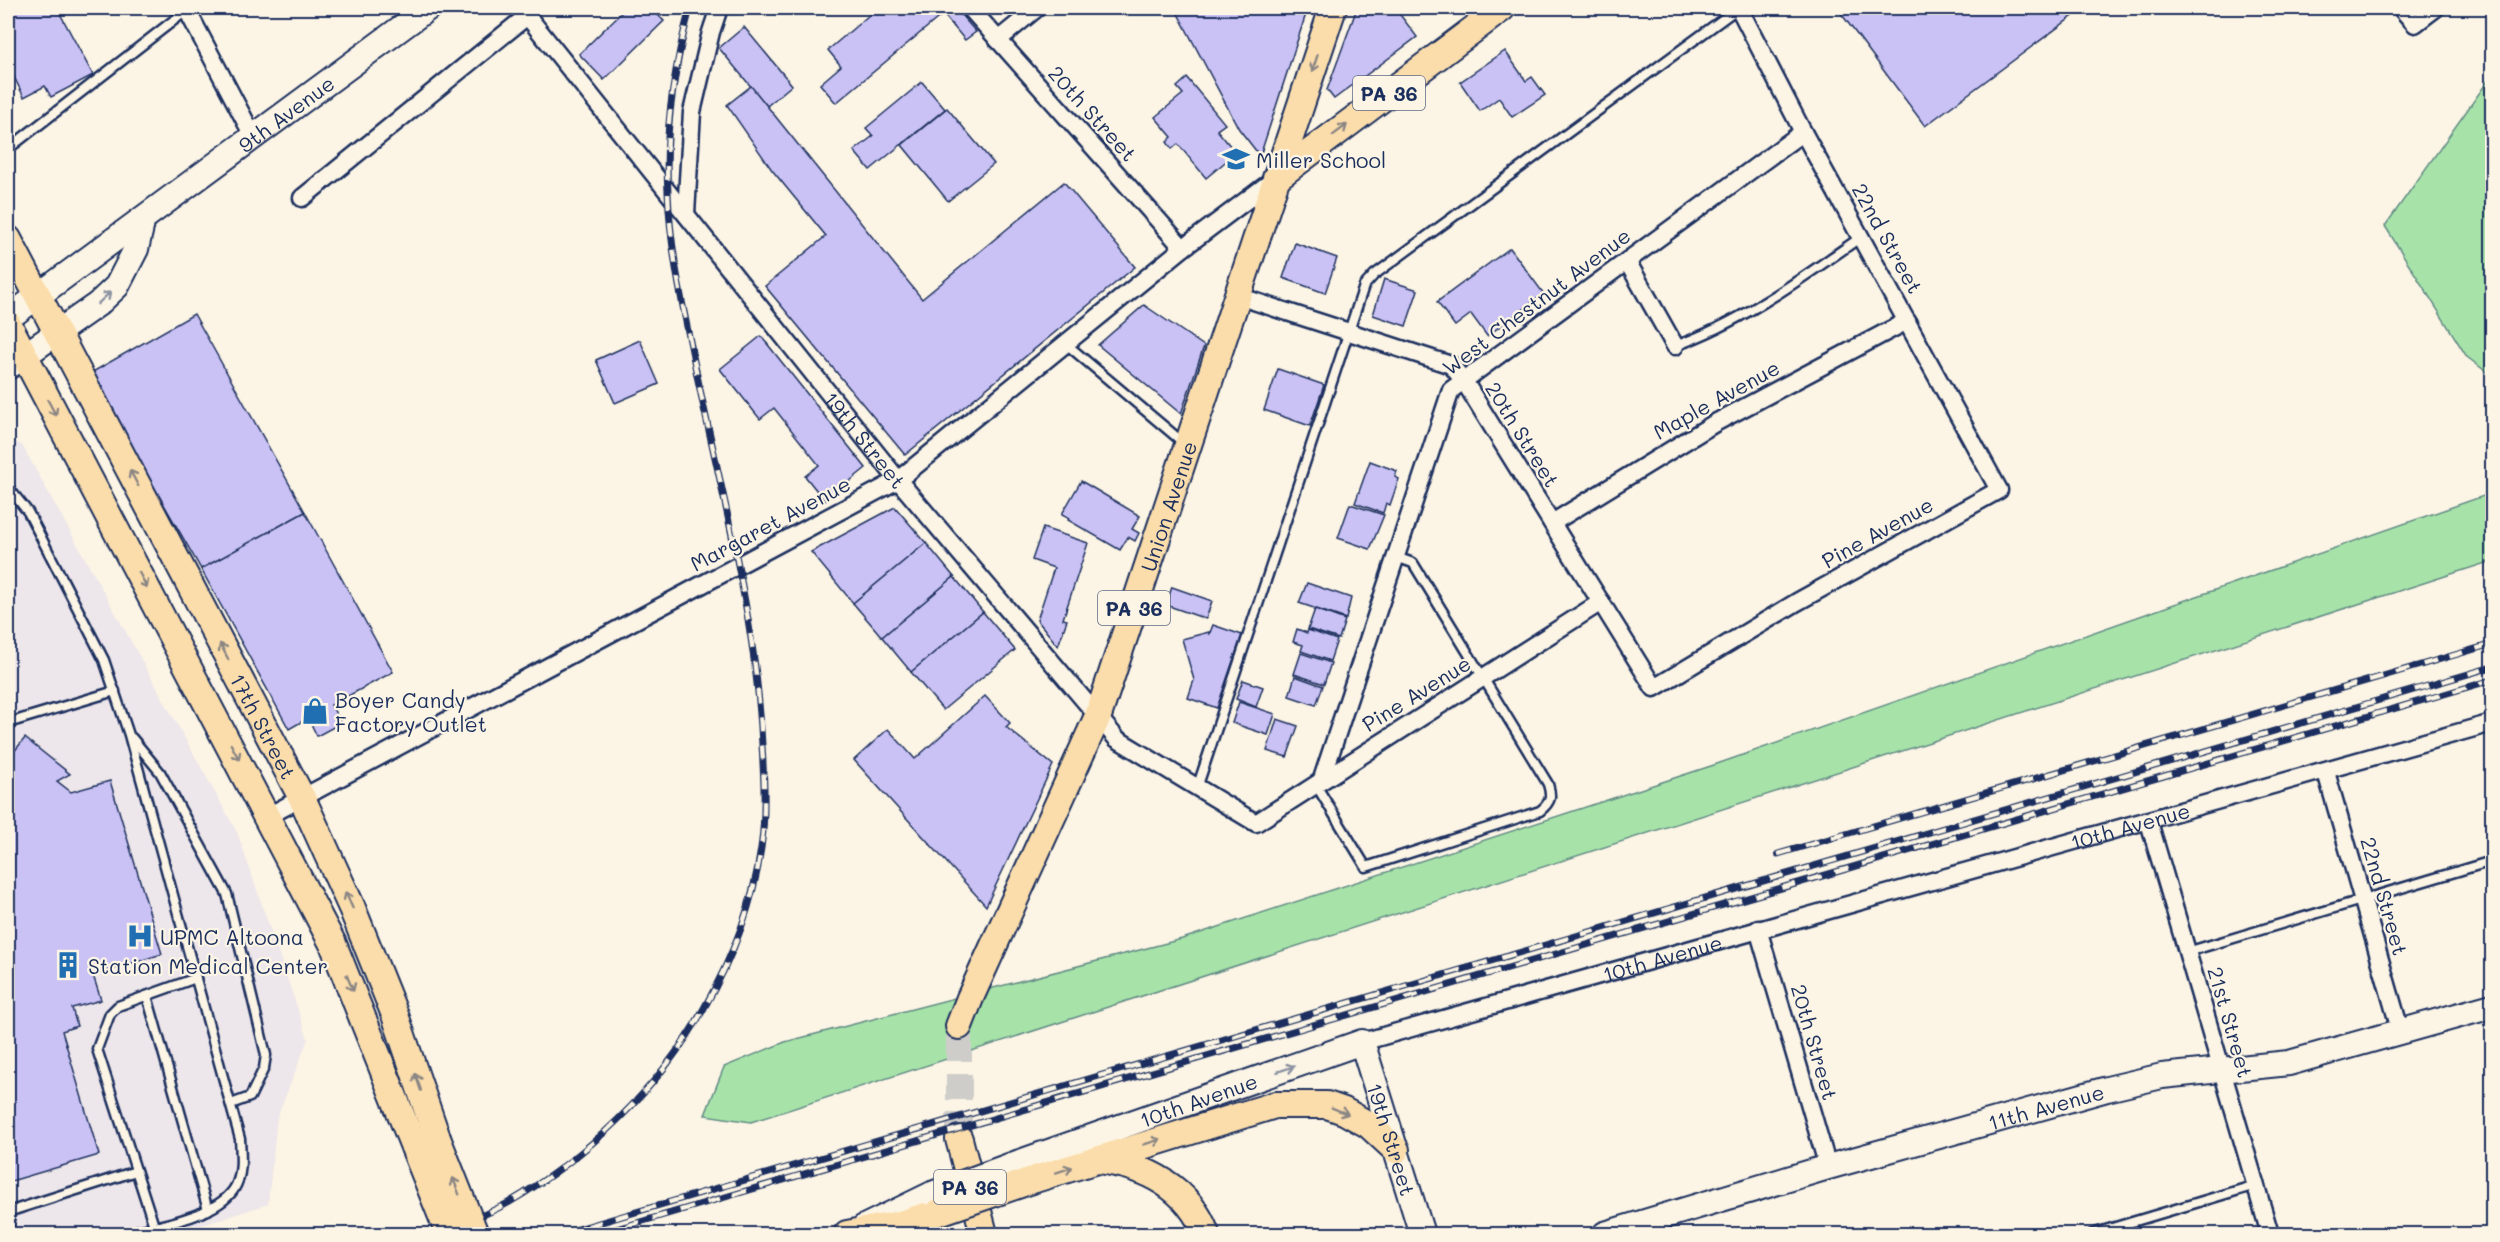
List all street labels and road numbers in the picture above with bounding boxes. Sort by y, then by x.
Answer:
street label: 20th Street [1043,60,1143,166]
street label: 9th Avenue [232,69,339,158]
road number: PA 36 [1353,76,1425,110]
street label: 22nd Street [1847,178,1929,298]
street label: West Chestnut Avenue [1437,221,1635,381]
street label: Maple Avenue [1648,353,1784,445]
street label: 20th Street [1480,376,1566,492]
street label: 19th Street [819,385,912,493]
street label: Union Avenue [1134,437,1202,575]
street label: Margaret Avenue [685,469,855,577]
street label: Pine Avenue [1817,490,1937,574]
road number: PA 36 [1098,591,1170,625]
street label: Pine Avenue [1357,649,1475,737]
street label: 17th Street [225,668,303,783]
street label: 10th Avenue [2067,796,2193,855]
street label: 22nd Street [2355,834,2415,958]
street label: 10th Avenue [1599,928,1725,987]
street label: 21st Street [2202,963,2260,1081]
street label: 20th Street [1786,981,1844,1103]
street label: 10th Avenue [1136,1066,1261,1133]
street label: 11th Avenue [1985,1077,2107,1135]
street label: 19th Street [1362,1079,1423,1199]
road number: PA 36 [934,1170,1006,1204]

